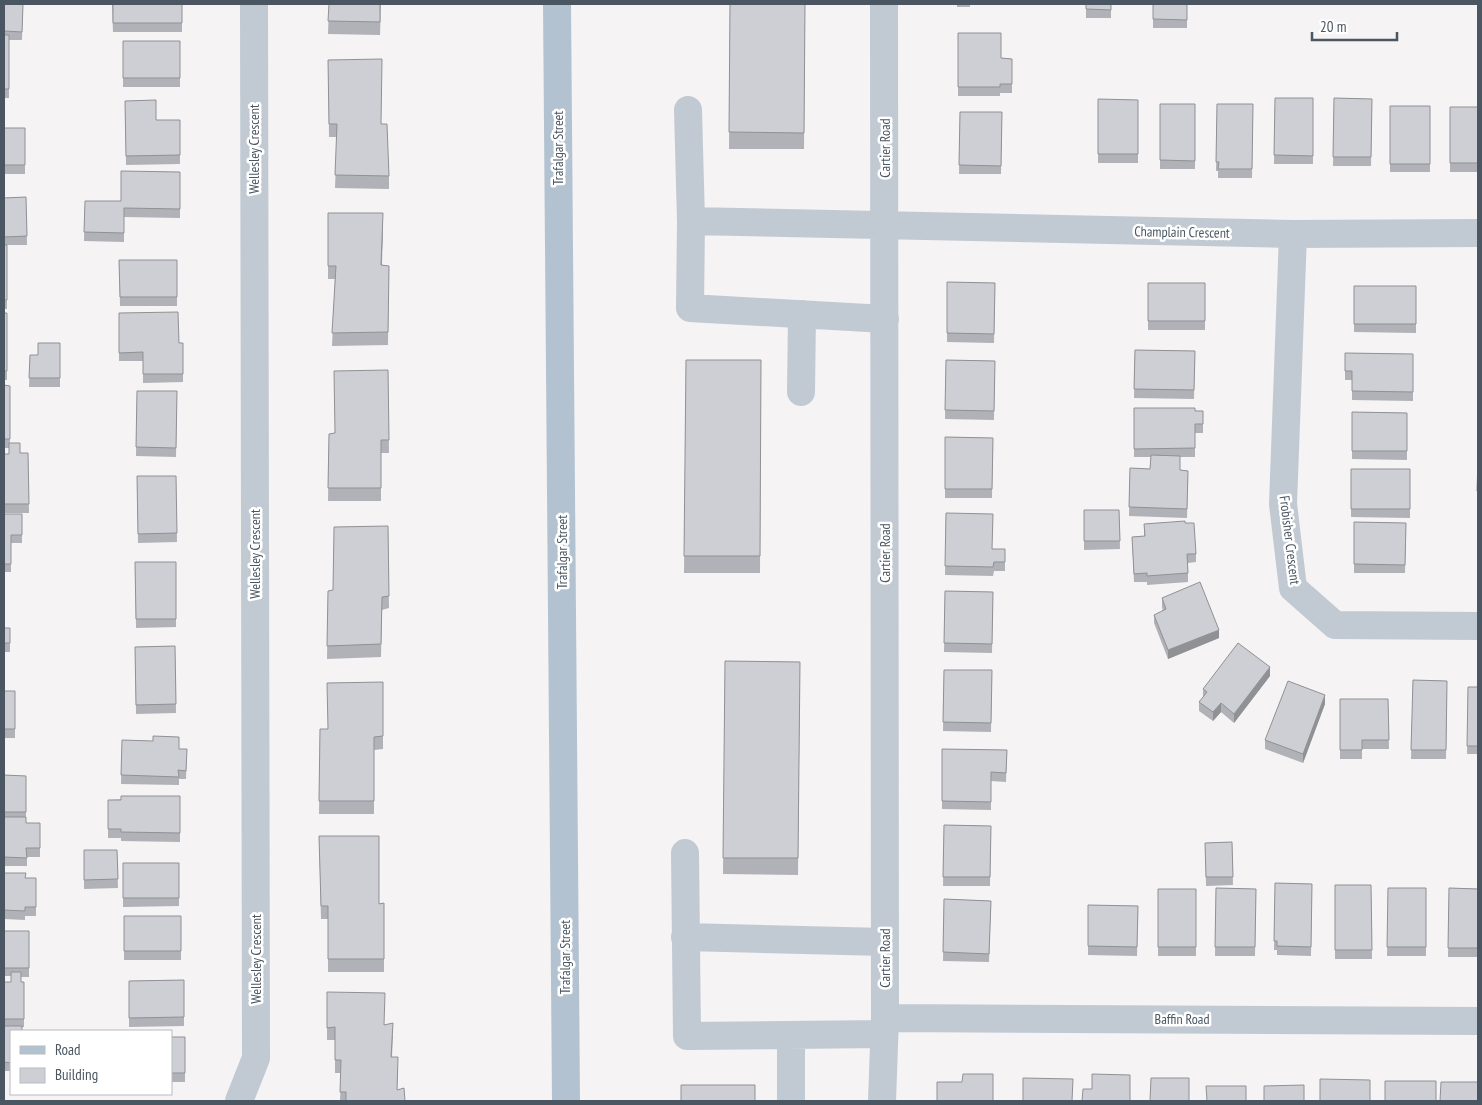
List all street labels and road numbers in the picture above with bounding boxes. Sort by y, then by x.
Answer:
street label: Wellesley Crescent [245,104,263,194]
street label: Trafalgar Street [549,111,567,185]
street label: Cartier Road [876,118,894,178]
street label: Champlain Crescent [1134,222,1230,242]
street label: Frobisher Crescent [1276,495,1304,586]
street label: Wellesley Crescent [246,509,264,599]
street label: Trafalgar Street [553,515,571,589]
street label: Cartier Road [876,523,894,583]
street label: Wellesley Crescent [247,914,265,1004]
street label: Trafalgar Street [556,920,574,994]
street label: Cartier Road [876,928,894,988]
street label: Baffin Road [1155,1010,1209,1028]

